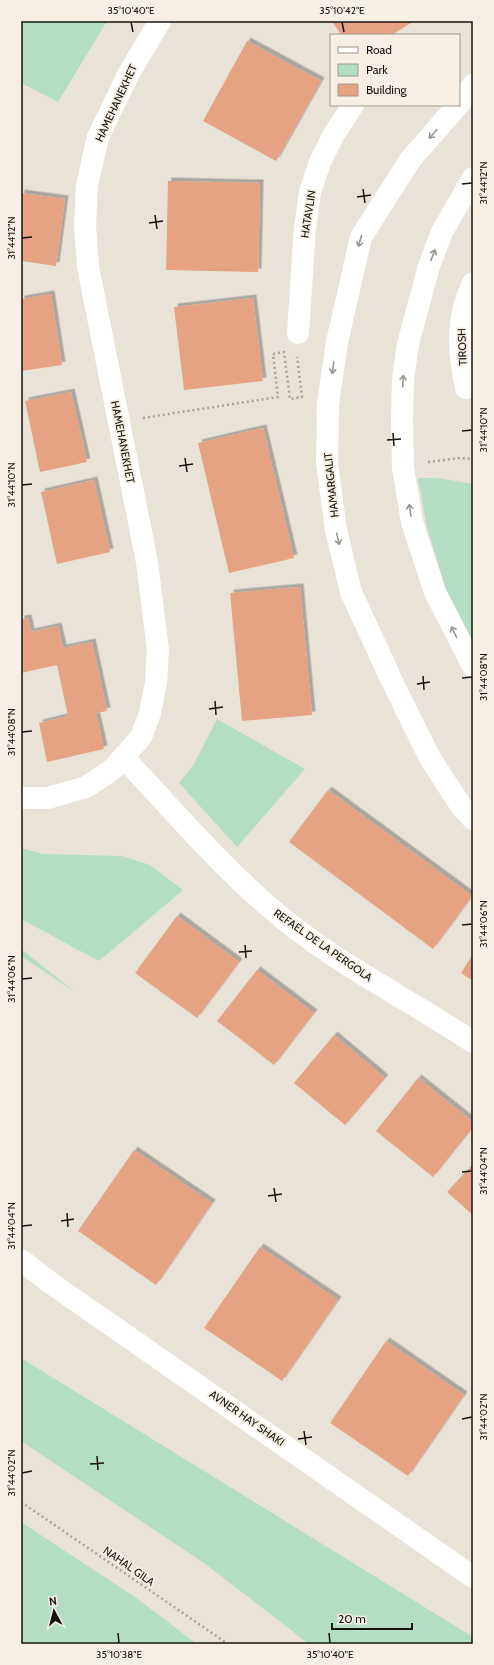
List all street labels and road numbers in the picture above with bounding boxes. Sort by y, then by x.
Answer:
street label: HAMEHANEKHET [92,62,140,144]
street label: HATAVLIN [297,189,319,239]
street label: TIROSH [454,328,470,366]
street label: HAMEHANEKHET [108,400,138,485]
street label: HAMARGALIT [321,452,341,518]
street label: REFAEL DE LA PERGOLA [271,906,375,984]
street label: AVNER HAY SHAKI [207,1387,287,1449]
street label: NAHAL GILA [101,1543,158,1589]

